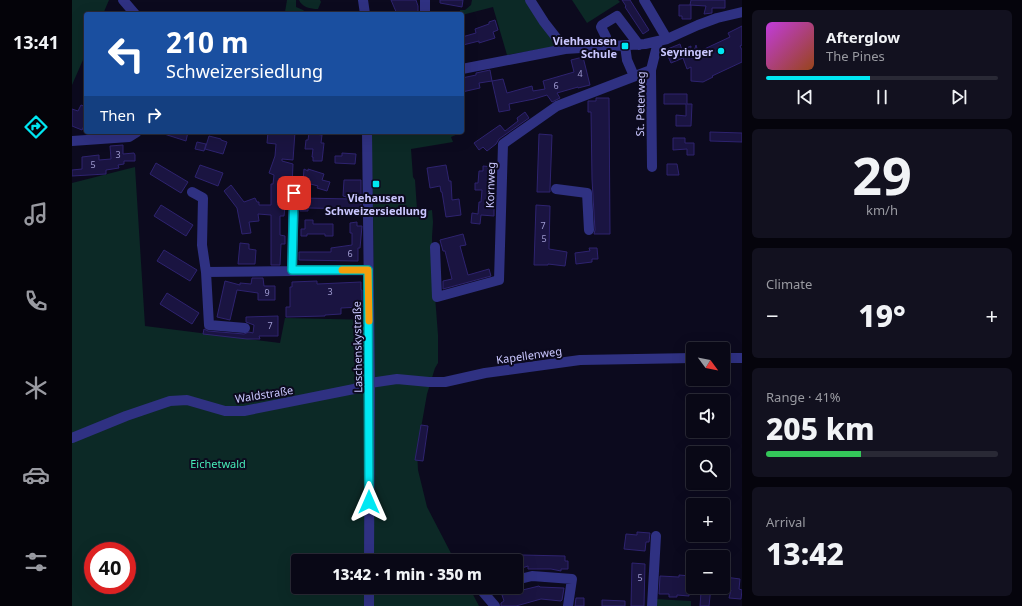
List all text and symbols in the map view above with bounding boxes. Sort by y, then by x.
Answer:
text: 210 m [166,23,249,61]
text: Afterglow [826,27,900,47]
icon: left [100,28,152,80]
text: 13:41 [13,30,59,54]
place label: Viehhausen Schule [553,33,617,61]
marker: Viehhausen Schule [620,41,630,51]
place label: Seyringer [661,44,713,59]
marker: Seyringer [716,46,726,56]
text: The Pines [826,47,885,65]
text: Schweizersiedlung [166,59,323,83]
house number: 4 [577,67,583,80]
street label: St. Peterweg [632,71,648,137]
house number: 6 [553,79,559,92]
icon: previous [794,86,816,108]
icon: pause [871,86,893,108]
icon: next [948,86,970,108]
icon: right [143,104,165,126]
text: Then [100,105,135,125]
icon: directions [22,113,50,141]
text: 29 [852,139,912,210]
house number: 3 [115,148,121,161]
house number: 5 [90,158,96,171]
street label: Kornweg [482,162,498,208]
pin [277,176,311,210]
marker: Viehausen Schweizersiedlung [371,179,381,189]
icon: arrive [283,182,305,204]
place label: Viehausen Schweizersiedlung [325,190,427,218]
icon: music [22,200,50,228]
text: km/h [866,201,898,219]
house number: 7 [540,219,546,232]
house number: 5 [541,232,547,245]
house number: 6 [347,247,353,260]
text: Climate [766,275,812,293]
house number: 3 [327,285,333,298]
house number: 9 [264,286,270,299]
icon: phone [22,287,50,315]
text: 19° [858,295,906,336]
text: − [766,300,779,330]
text: + [985,300,998,330]
street label: Laschenskystraße [349,301,365,393]
house number: 7 [267,319,273,332]
north arrow [686,342,730,386]
map controls [686,342,730,594]
street label: Kapellenweg [495,343,563,367]
icon: climate [22,374,50,402]
street label: Waldstraße [234,382,294,406]
text: Range · 41% [766,388,841,406]
button: sound [686,394,730,438]
text: 205 km [766,408,875,449]
button: search [686,446,730,490]
park label: Eichetwald [190,456,246,471]
icon: car [22,461,50,489]
position arrow [348,481,390,523]
button: + [686,498,730,542]
text: Arrival [766,513,806,531]
text: 13:42 [766,533,844,574]
speed limit sign: 40 [84,542,136,594]
icon: filters [22,548,50,576]
button: − [686,550,730,594]
text: 13:42 · 1 min · 350 m [332,564,482,584]
house number: 5 [637,571,643,584]

